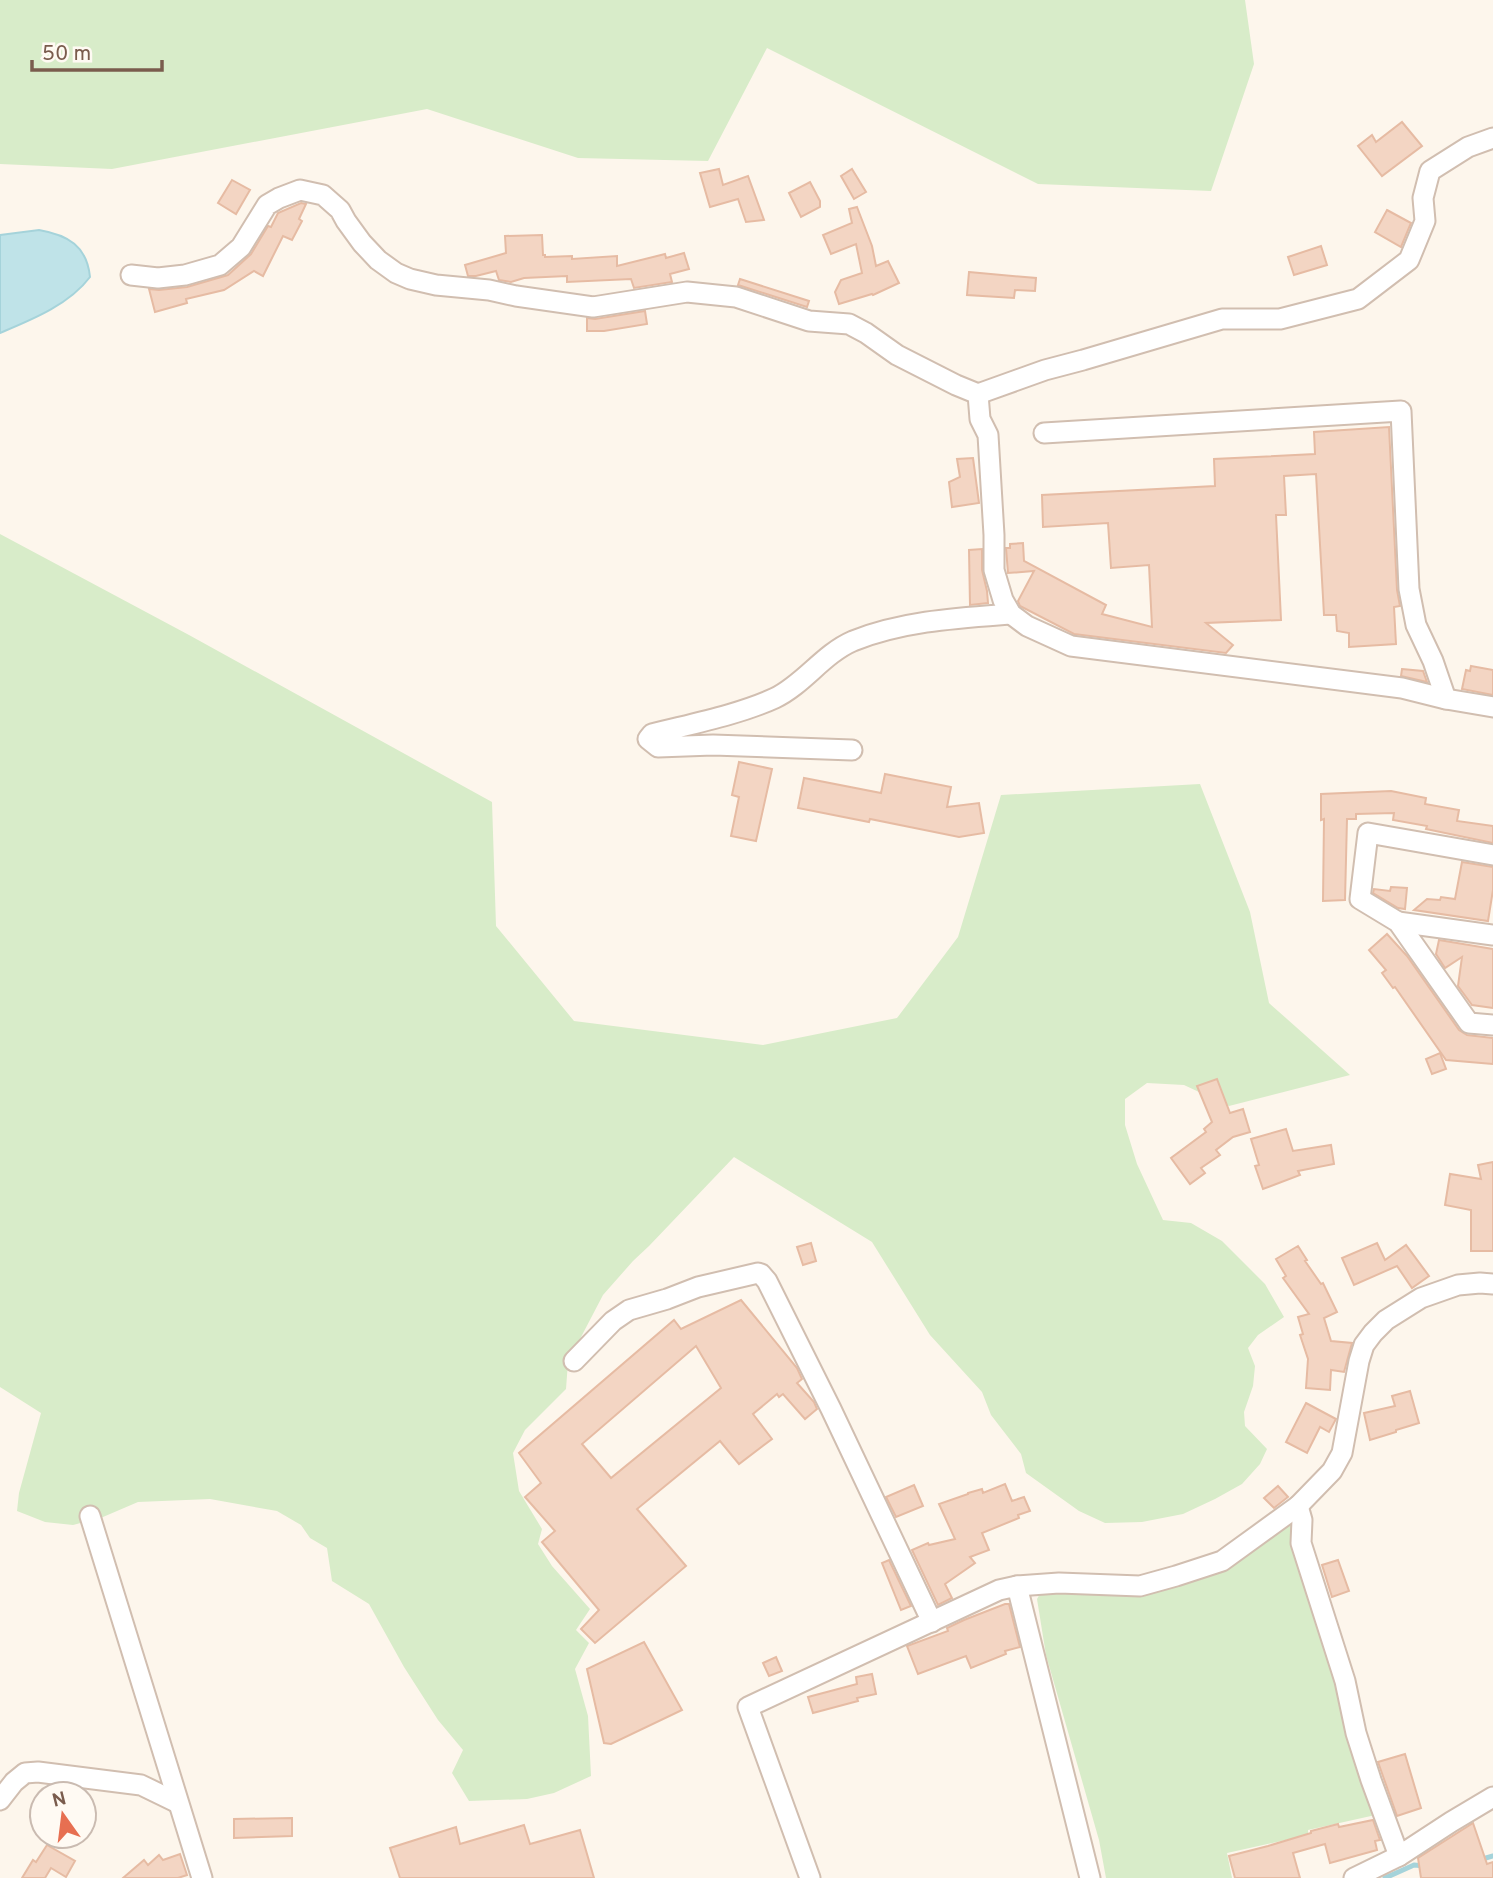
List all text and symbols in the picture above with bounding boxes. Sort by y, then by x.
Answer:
scale bar [32,28,161,72]
text: 50 m [42,41,91,68]
north arrow [28,1780,98,1850]
text: N [50,1787,69,1814]

